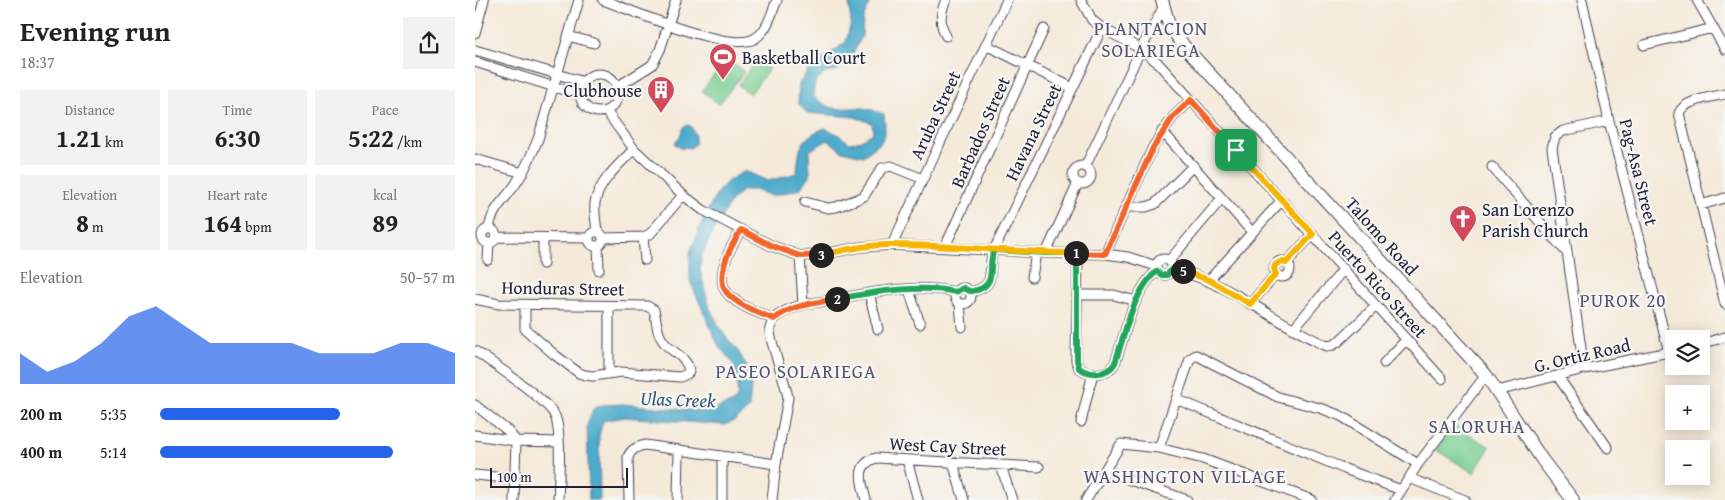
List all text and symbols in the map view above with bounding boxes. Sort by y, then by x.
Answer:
text: Evening run [20,10,171,51]
district label: PLANTACION SOLARIEGA [1094,14,1208,64]
button: share [403,17,455,69]
sports icon: Basketball Court [708,42,738,81]
place label: Basketball Court [742,44,866,71]
text: 18:37 [20,50,55,74]
street label: Aruba Street [903,65,968,164]
street label: Barbados Street [943,71,1017,192]
building icon: Clubhouse [646,75,676,114]
place label: Clubhouse [563,77,642,104]
street label: Havana Street [998,78,1069,185]
text: Distance [65,100,115,120]
text: Time [223,100,252,120]
text: Pace [372,100,399,120]
street label: Pag-Asa Street [1613,116,1665,229]
text: 1.21 [56,120,102,156]
text: 6:30 [215,120,260,156]
text: 5:22 [348,120,394,156]
pin [1215,129,1257,171]
text: km [102,132,124,152]
text: /km [394,132,422,152]
icon: arrive [1222,136,1250,164]
text: Elevation [62,185,117,205]
text: Heart rate [207,185,268,205]
text: kcal [373,185,397,205]
street label: Talomo Road [1339,191,1425,282]
place label: San Lorenzo Parish Church [1482,196,1588,244]
church icon: San Lorenzo Parish Church [1448,204,1478,243]
text: 8 [76,205,89,241]
text: 164 [203,205,242,241]
text: 89 [372,205,398,241]
text: m [89,217,104,237]
text: bpm [242,217,272,237]
street label: Puerto Rico Street [1322,224,1434,344]
pin: 1 [1063,240,1089,266]
pin: 3 [809,242,833,268]
text: 1 [1073,243,1080,263]
text: 3 [818,245,825,265]
pin: 5 [1171,258,1195,284]
text: 5 [1180,261,1187,281]
text: Elevation [20,265,83,289]
text: 50–57 m [400,265,455,289]
street label: Honduras Street [501,273,625,303]
pin: 2 [825,286,849,312]
district label: PUROK 20 [1580,286,1666,314]
text: 2 [834,289,841,309]
map controls [1665,330,1710,485]
button: layers [1665,330,1710,375]
street label: G. Ortiz Road [1531,331,1633,379]
district label: PASEO SOLARIEGA [716,357,876,385]
water label: Ulas Creek [640,384,717,414]
button: + [1665,385,1710,430]
text: 200 m [20,402,62,426]
text: 5:35 [100,402,127,426]
district label: SALORUHA [1428,412,1526,440]
street label: West Cay Street [889,429,1008,463]
text: 400 m [20,440,62,464]
text: 5:14 [100,440,127,464]
button: − [1665,440,1710,485]
district label: WASHINGTON VILLAGE [1083,462,1287,490]
scale bar [490,465,627,488]
text: 100 m [497,467,532,487]

